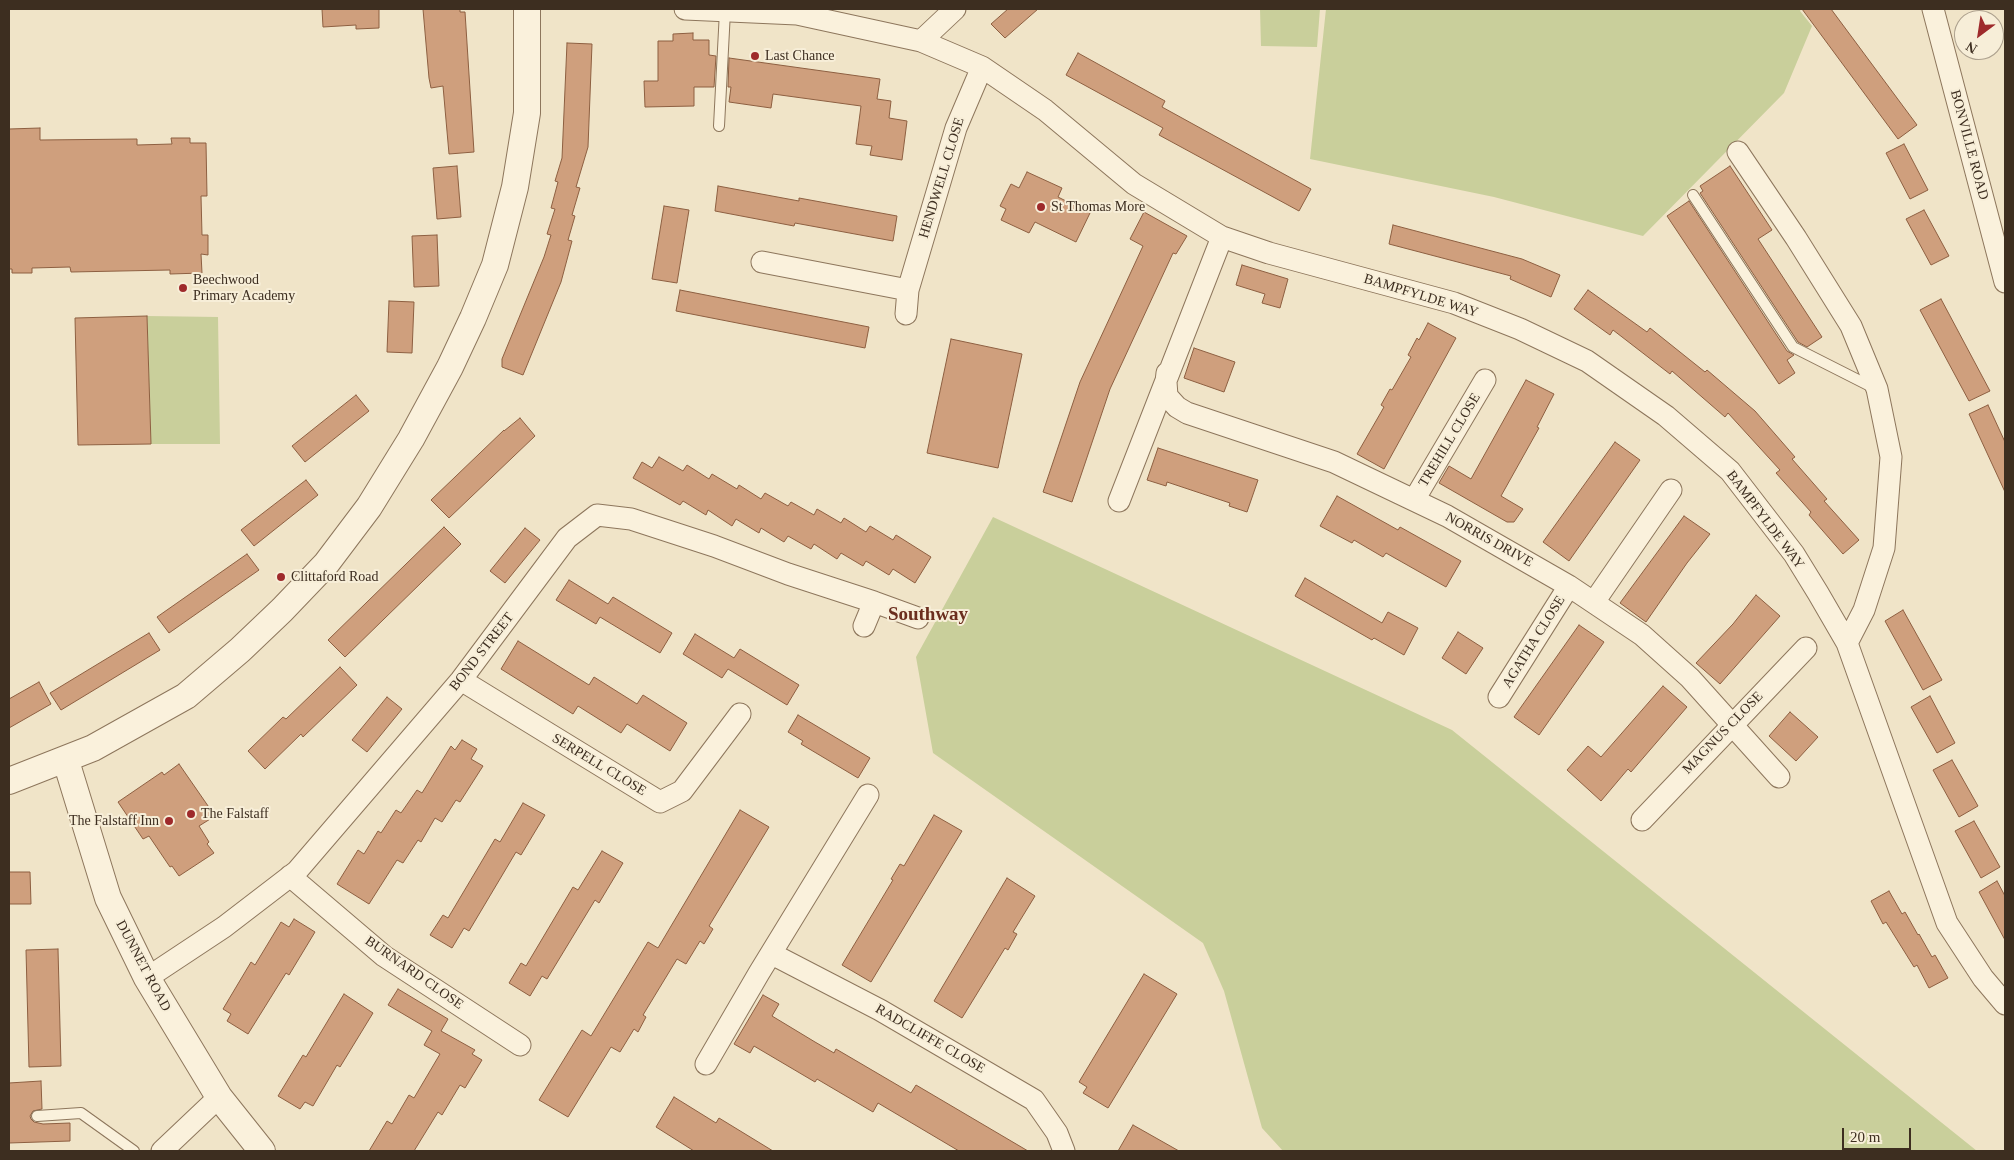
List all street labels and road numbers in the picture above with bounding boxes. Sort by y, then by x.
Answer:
street label: BONVILLE ROAD [1946,88,1992,202]
street label: HENDWELL CLOSE [916,115,968,241]
street label: BAMPFYLDE WAY [1362,271,1480,321]
street label: TREHILL CLOSE [1415,390,1485,490]
street label: BAMPFYLDE WAY [1723,467,1807,573]
street label: NORRIS DRIVE [1442,509,1536,571]
street label: AGATHA CLOSE [1499,593,1569,691]
street label: BOND STREET [446,610,518,694]
street label: MAGNUS CLOSE [1679,688,1767,778]
street label: SERPELL CLOSE [549,730,649,800]
street label: DUNNET ROAD [112,918,174,1014]
street label: BURNARD CLOSE [362,933,466,1013]
street label: RADCLIFFE CLOSE [872,1001,988,1077]

